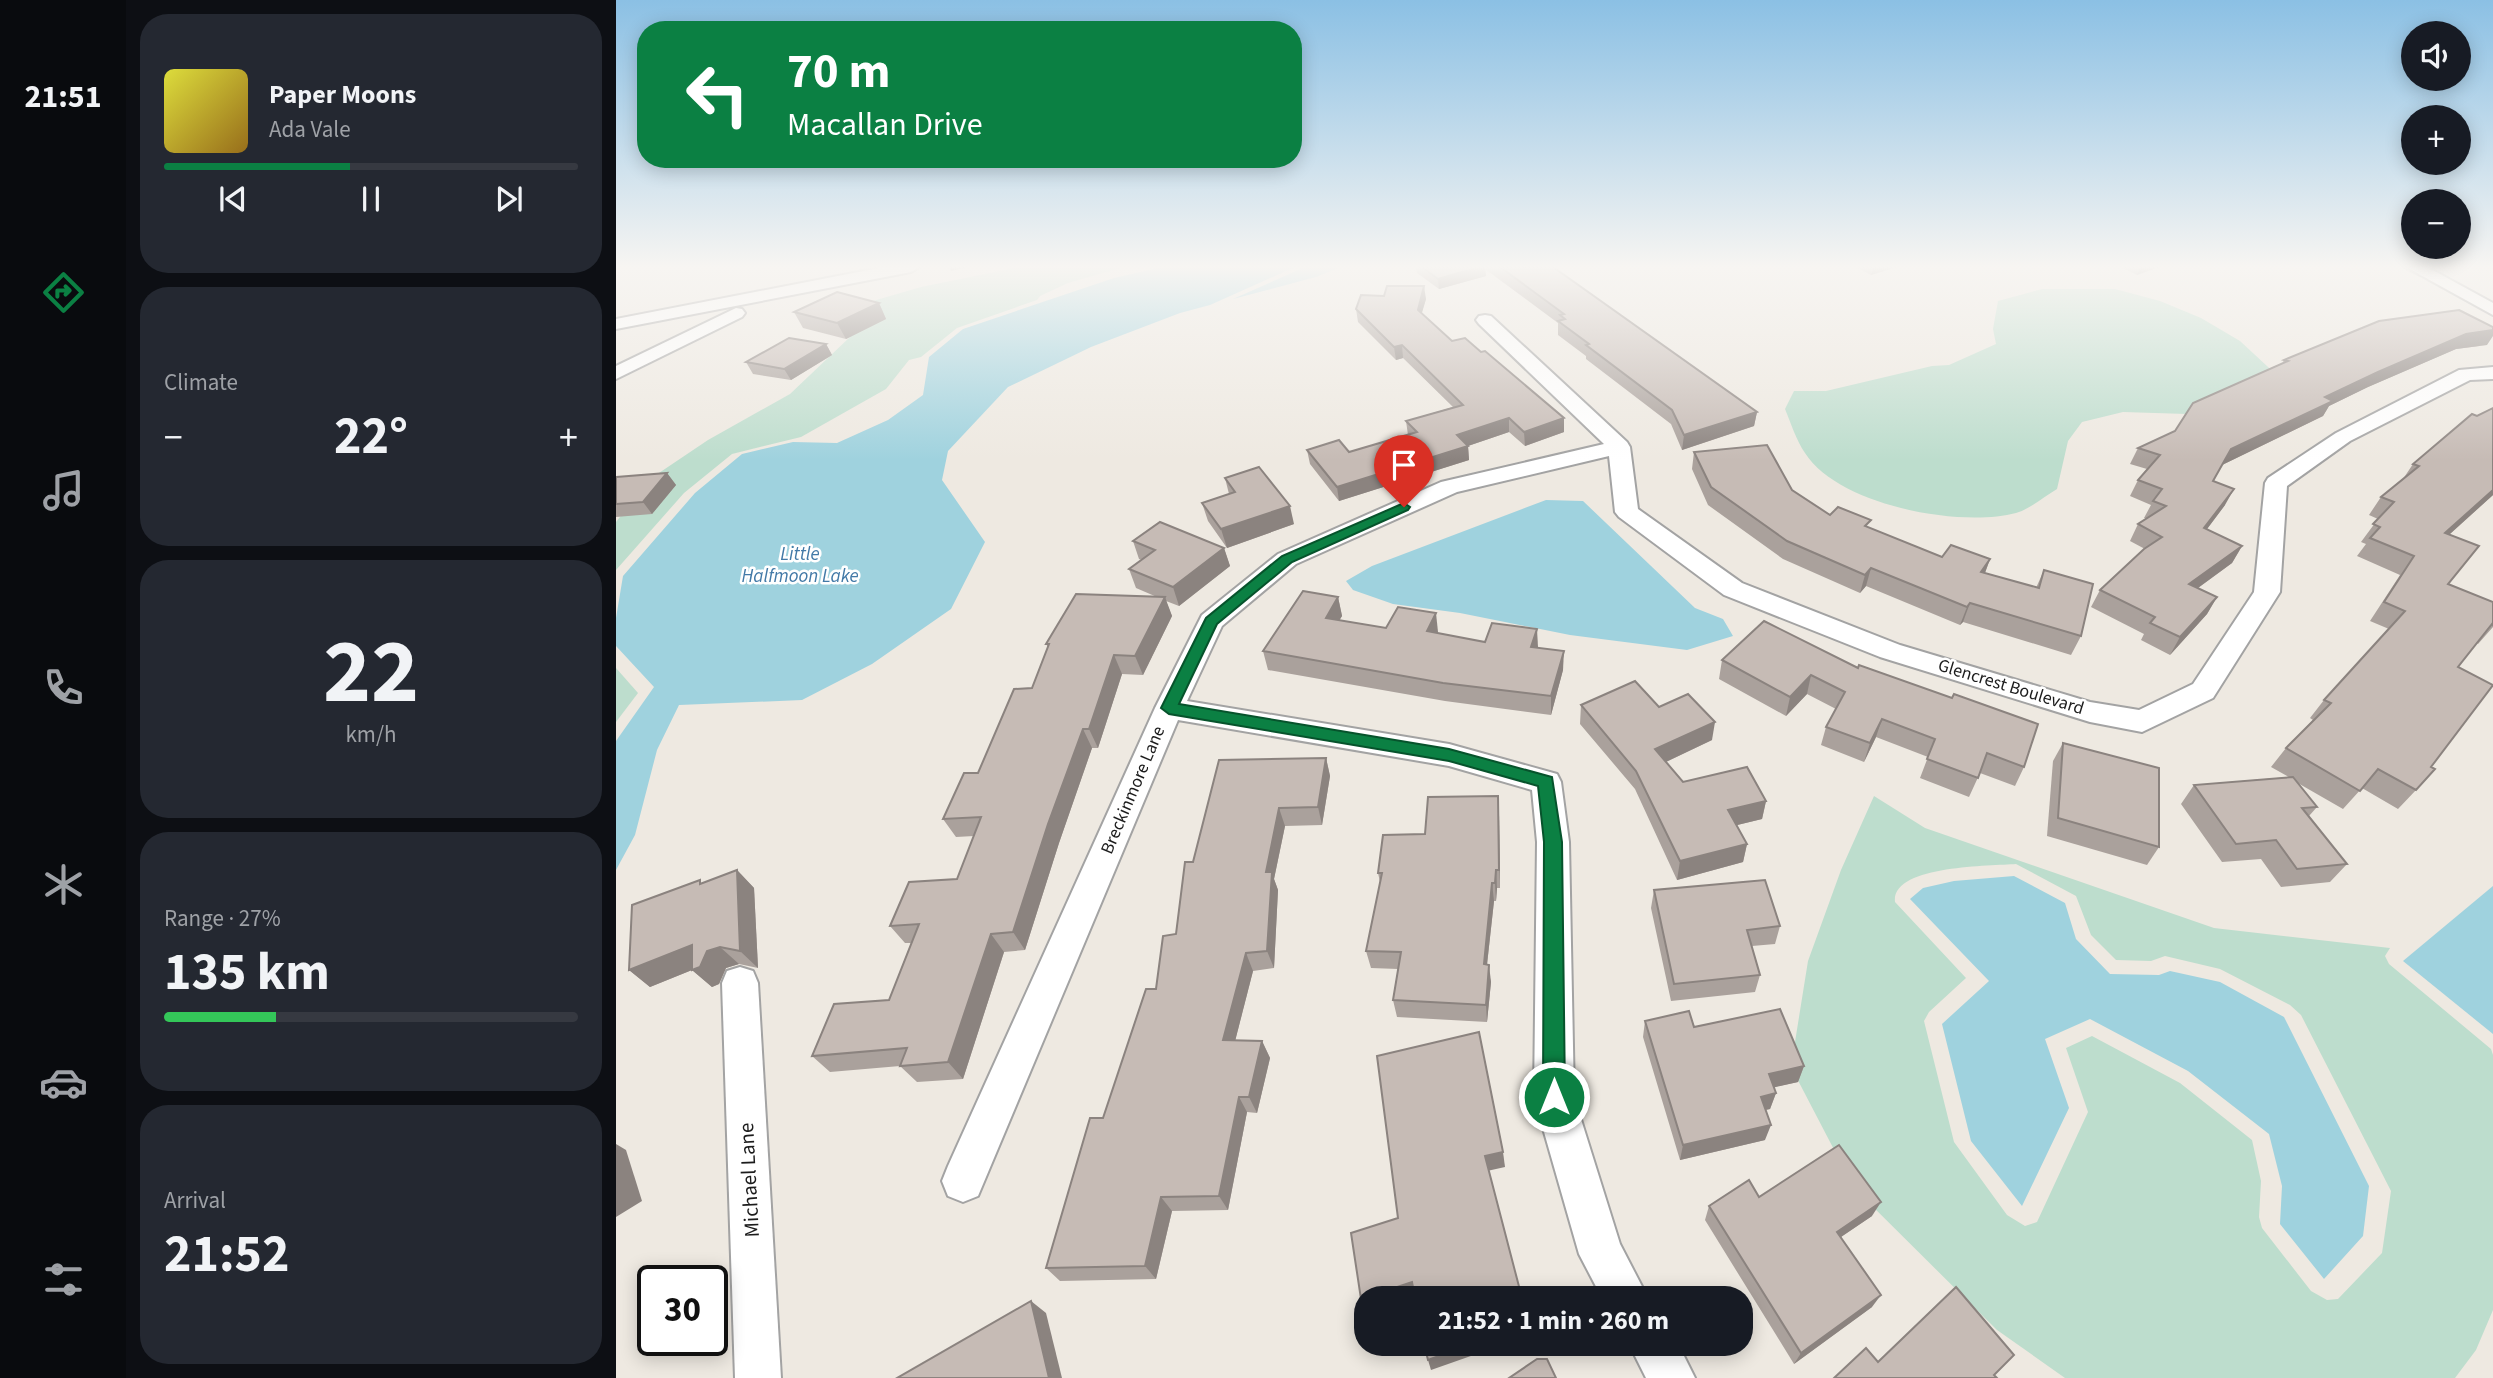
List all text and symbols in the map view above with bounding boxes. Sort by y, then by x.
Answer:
map controls [2401,21,2471,259]
button: sound [2401,21,2471,91]
text: 70 m [787,37,891,107]
icon: left [672,49,763,140]
text: 21:51 [24,74,102,120]
text: Paper Moons [269,76,416,113]
text: Macallan Drive [787,102,983,148]
button: + [2401,105,2471,175]
text: Ada Vale [269,113,351,146]
icon: previous [214,180,252,218]
icon: pause [352,180,390,218]
icon: next [490,180,528,218]
button: − [2401,189,2471,259]
icon: directions [39,268,88,317]
text: Climate [164,366,238,399]
text: 22° [334,400,408,474]
text: − [164,411,183,465]
text: + [559,411,578,465]
pin [1374,435,1434,507]
icon: arrive [1385,446,1423,484]
icon: music [39,466,88,515]
water label: Little Halfmoon Lake [742,541,859,590]
text: 22 [323,608,419,737]
street label: Glencrest Boulevard [1935,653,2087,721]
icon: phone [39,663,88,712]
text: km/h [345,718,397,751]
street label: Breckinmore Lane [1095,722,1171,858]
icon: climate [39,860,88,909]
text: Range · 27% [164,902,281,935]
text: 135 km [164,936,330,1010]
icon: car [39,1058,88,1107]
position arrow [1517,1060,1591,1134]
street label: Michael Lane [731,1122,767,1238]
text: Arrival [164,1184,226,1217]
text: 21:52 [164,1218,289,1292]
icon: filters [39,1255,88,1304]
speed limit sign: 30 [637,1265,728,1356]
text: 21:52 · 1 min · 260 m [1438,1302,1669,1339]

